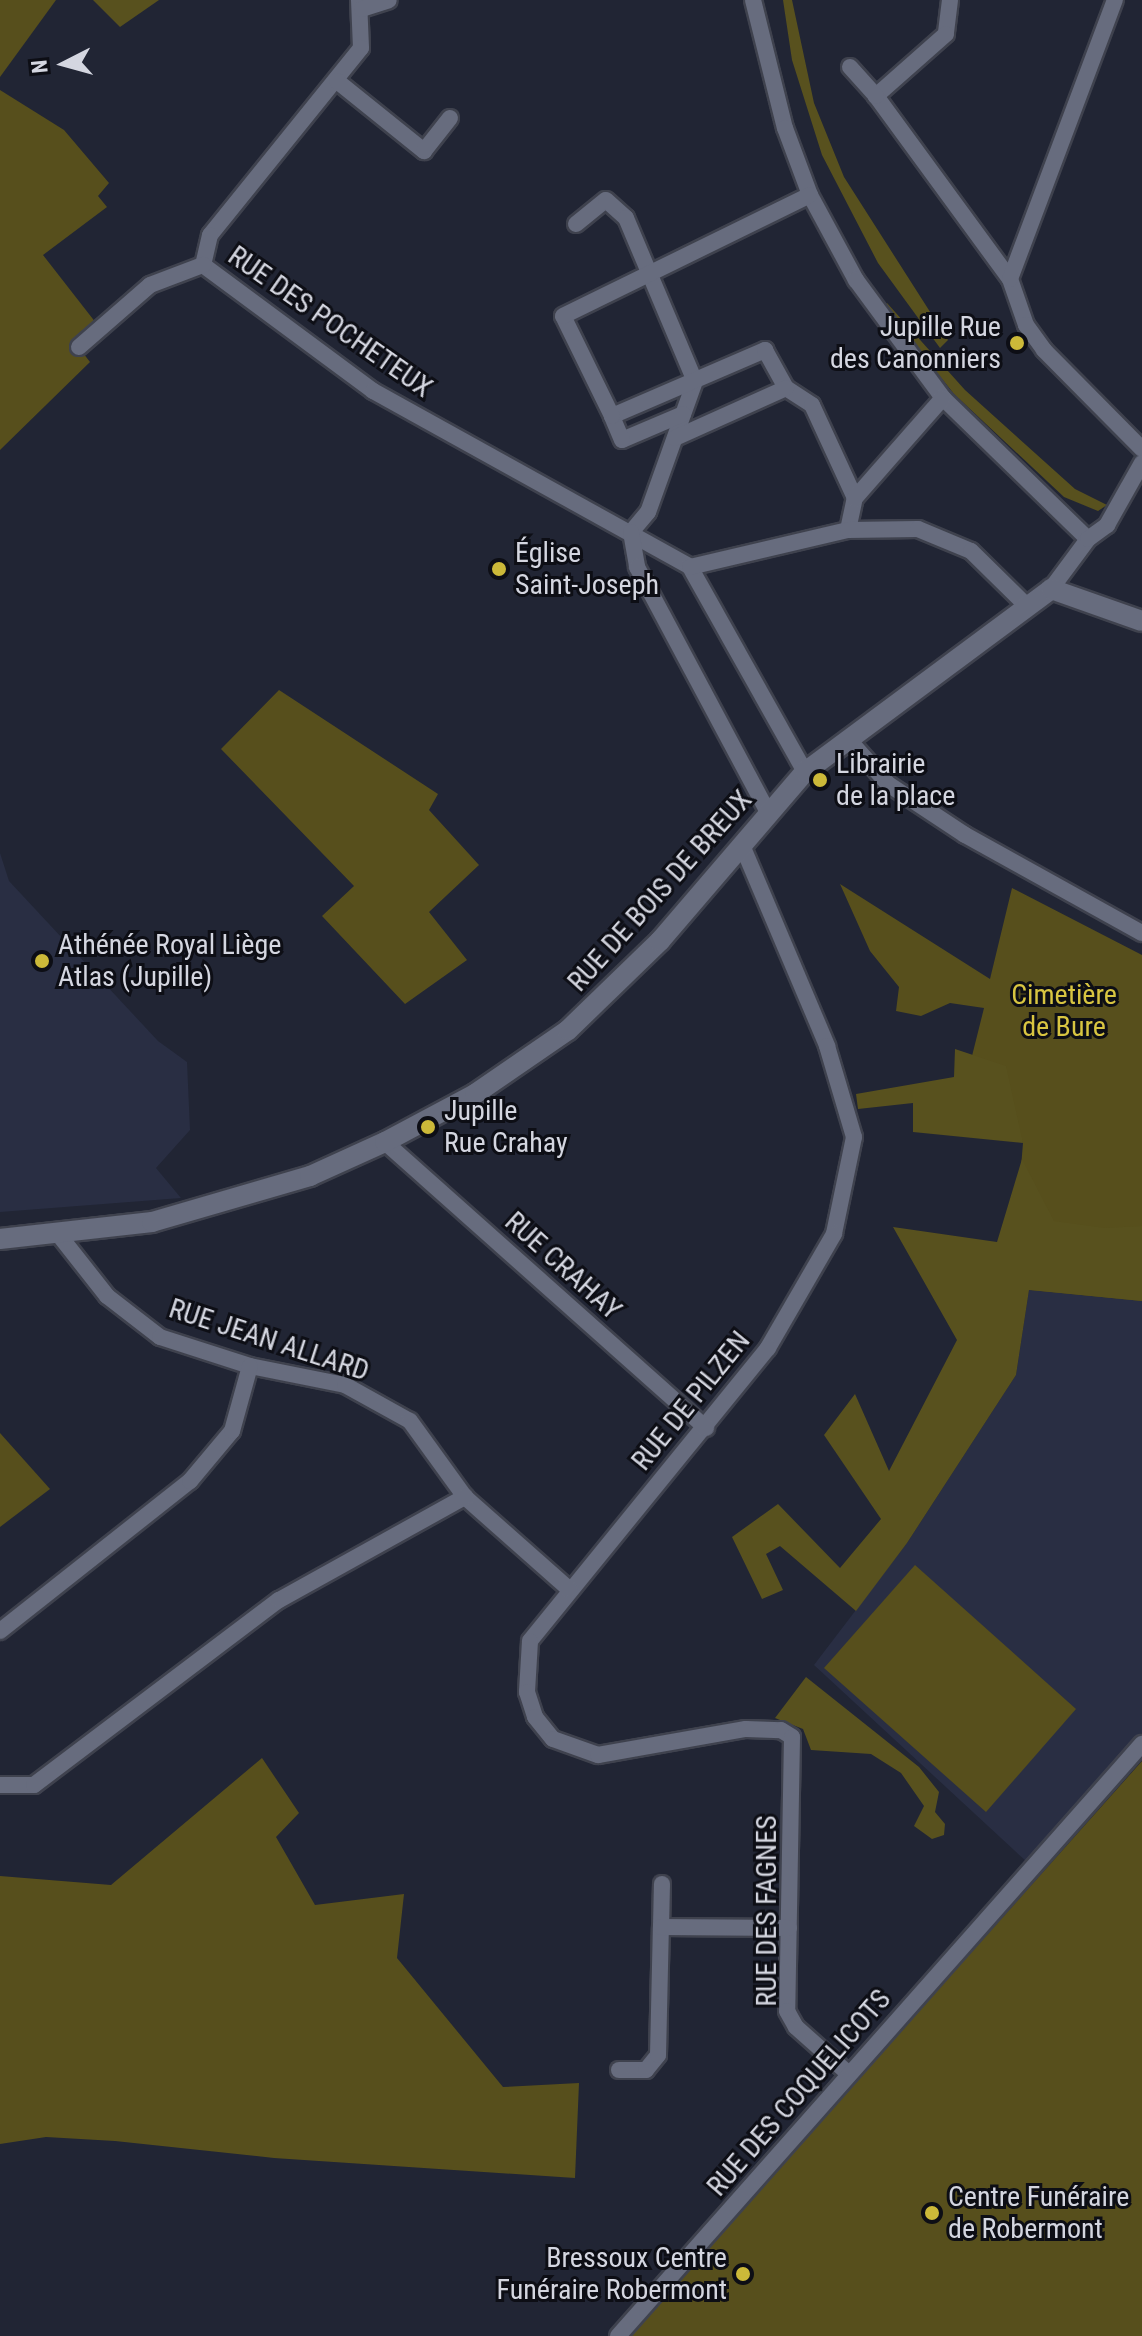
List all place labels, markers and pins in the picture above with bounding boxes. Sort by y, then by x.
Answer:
place label: Jupille Rue des Canonniers [830,310,1001,376]
marker: Jupille Rue des Canonniers [1008,334,1026,352]
place label: Église Saint-Joseph [515,536,659,602]
marker: Église Saint-Joseph [490,560,508,578]
place label: Librairie de la place [836,747,955,813]
marker: Librairie de la place [811,771,829,789]
place label: Athénée Royal Liège Atlas (Jupille) [58,928,281,994]
marker: Athénée Royal Liège Atlas (Jupille) [33,952,51,970]
place label: Jupille Rue Crahay [444,1094,568,1160]
marker: Jupille Rue Crahay [419,1118,437,1136]
place label: Centre Funéraire de Robermont [948,2180,1129,2246]
marker: Centre Funéraire de Robermont [923,2204,941,2222]
place label: Bressoux Centre Funéraire Robermont [497,2241,727,2307]
marker: Bressoux Centre Funéraire Robermont [734,2265,752,2283]

